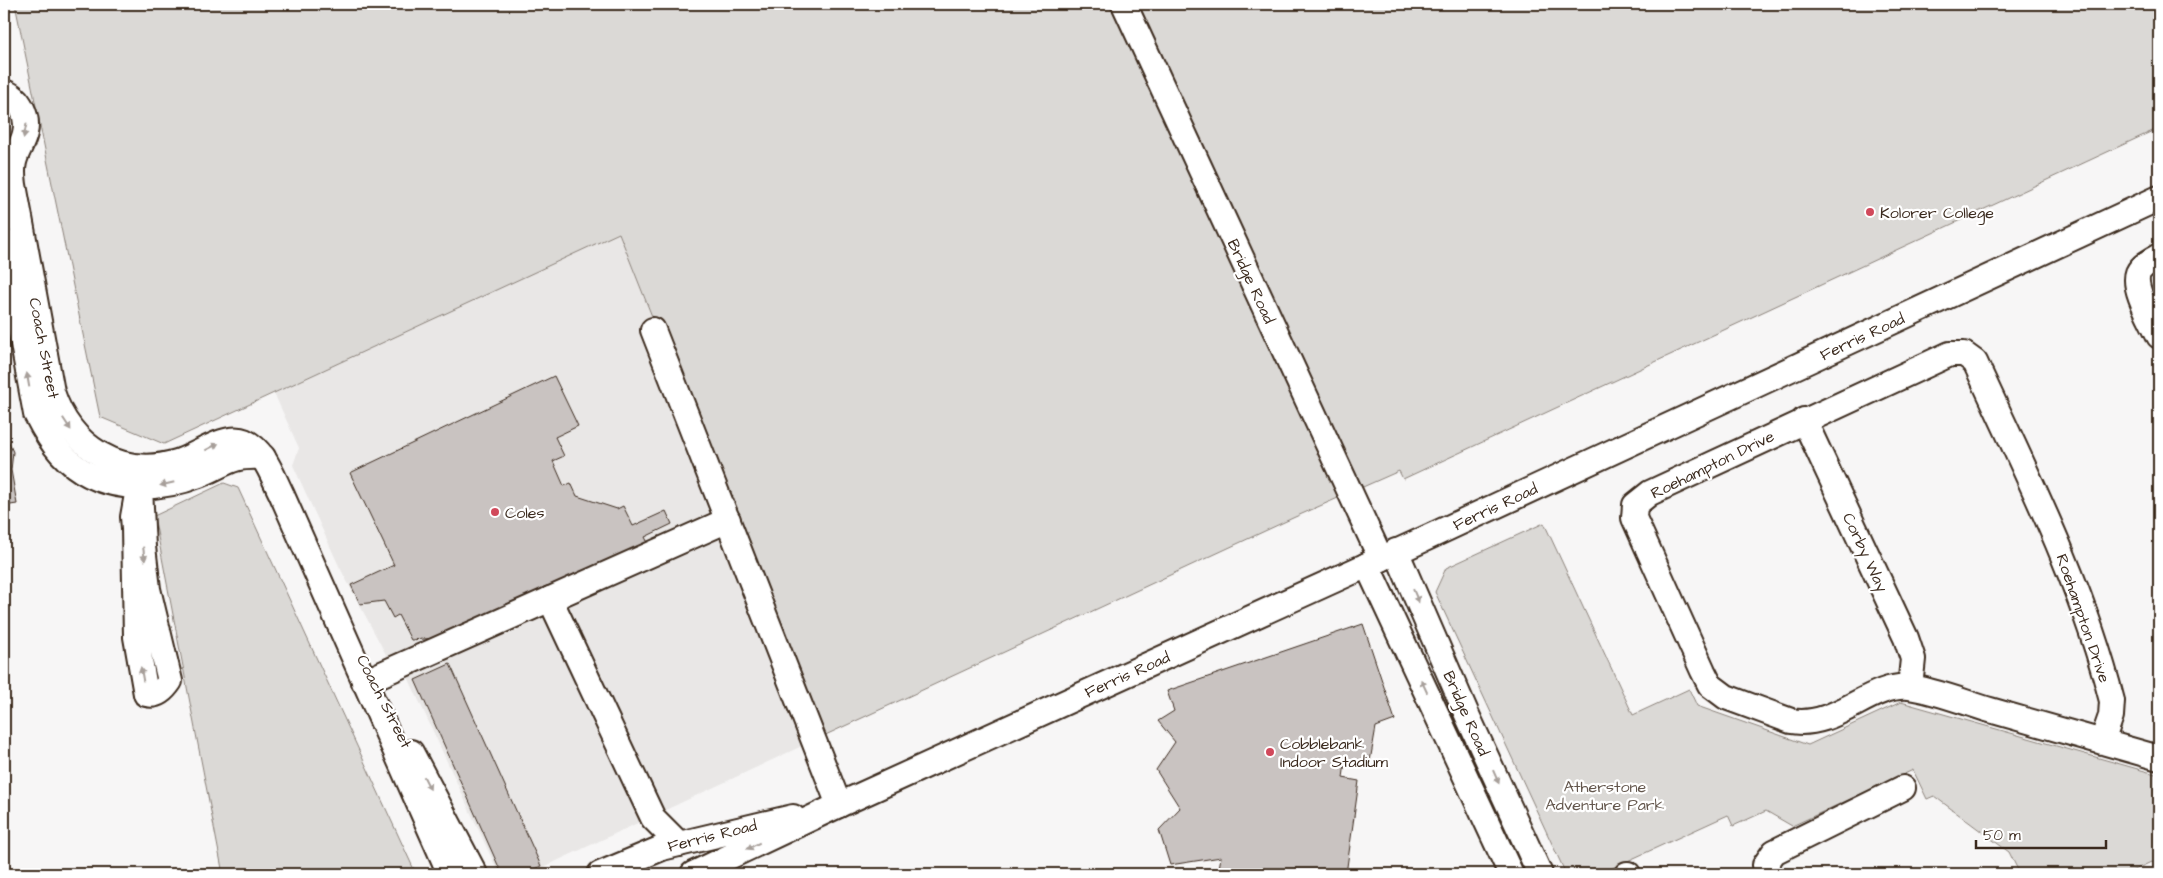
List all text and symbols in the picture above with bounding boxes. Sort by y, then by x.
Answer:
one-way arrow [20,123,28,139]
place label: Kolorer College [1880,202,1994,225]
marker: Kolorer College [1864,206,1876,218]
street label: Bridge Road [1221,236,1280,328]
street label: Coach Street [23,296,65,401]
street label: Ferris Road [1817,308,1908,366]
one-way arrow [24,371,32,387]
one-way arrow [63,417,72,431]
street label: Roehampton Drive [1647,425,1778,504]
one-way arrow [205,443,219,451]
street label: Ferris Road [1450,478,1541,536]
one-way arrow [160,480,175,488]
place label: Coles [505,502,545,524]
marker: Coles [489,506,501,518]
street label: Corby Way [1836,509,1893,596]
one-way arrow [140,546,148,562]
street label: Roehampton Drive [2051,551,2116,686]
one-way arrow [1413,589,1421,603]
street label: Ferris Road [1081,646,1173,703]
street label: Coach Street [351,651,417,752]
one-way arrow [138,665,146,681]
street label: Bridge Road [1437,667,1495,760]
one-way arrow [1419,679,1427,693]
place label: Cobblebank Indoor Stadium [1280,733,1389,773]
marker: Cobblebank Indoor Stadium [1264,746,1276,758]
one-way arrow [1492,770,1500,784]
one-way arrow [423,776,432,790]
park label: Atherstone Adventure Park [1546,776,1665,816]
street label: Ferris Road [665,814,759,858]
scale bar [1976,818,2106,850]
text: 50 m [1983,825,2021,846]
one-way arrow [746,842,760,850]

